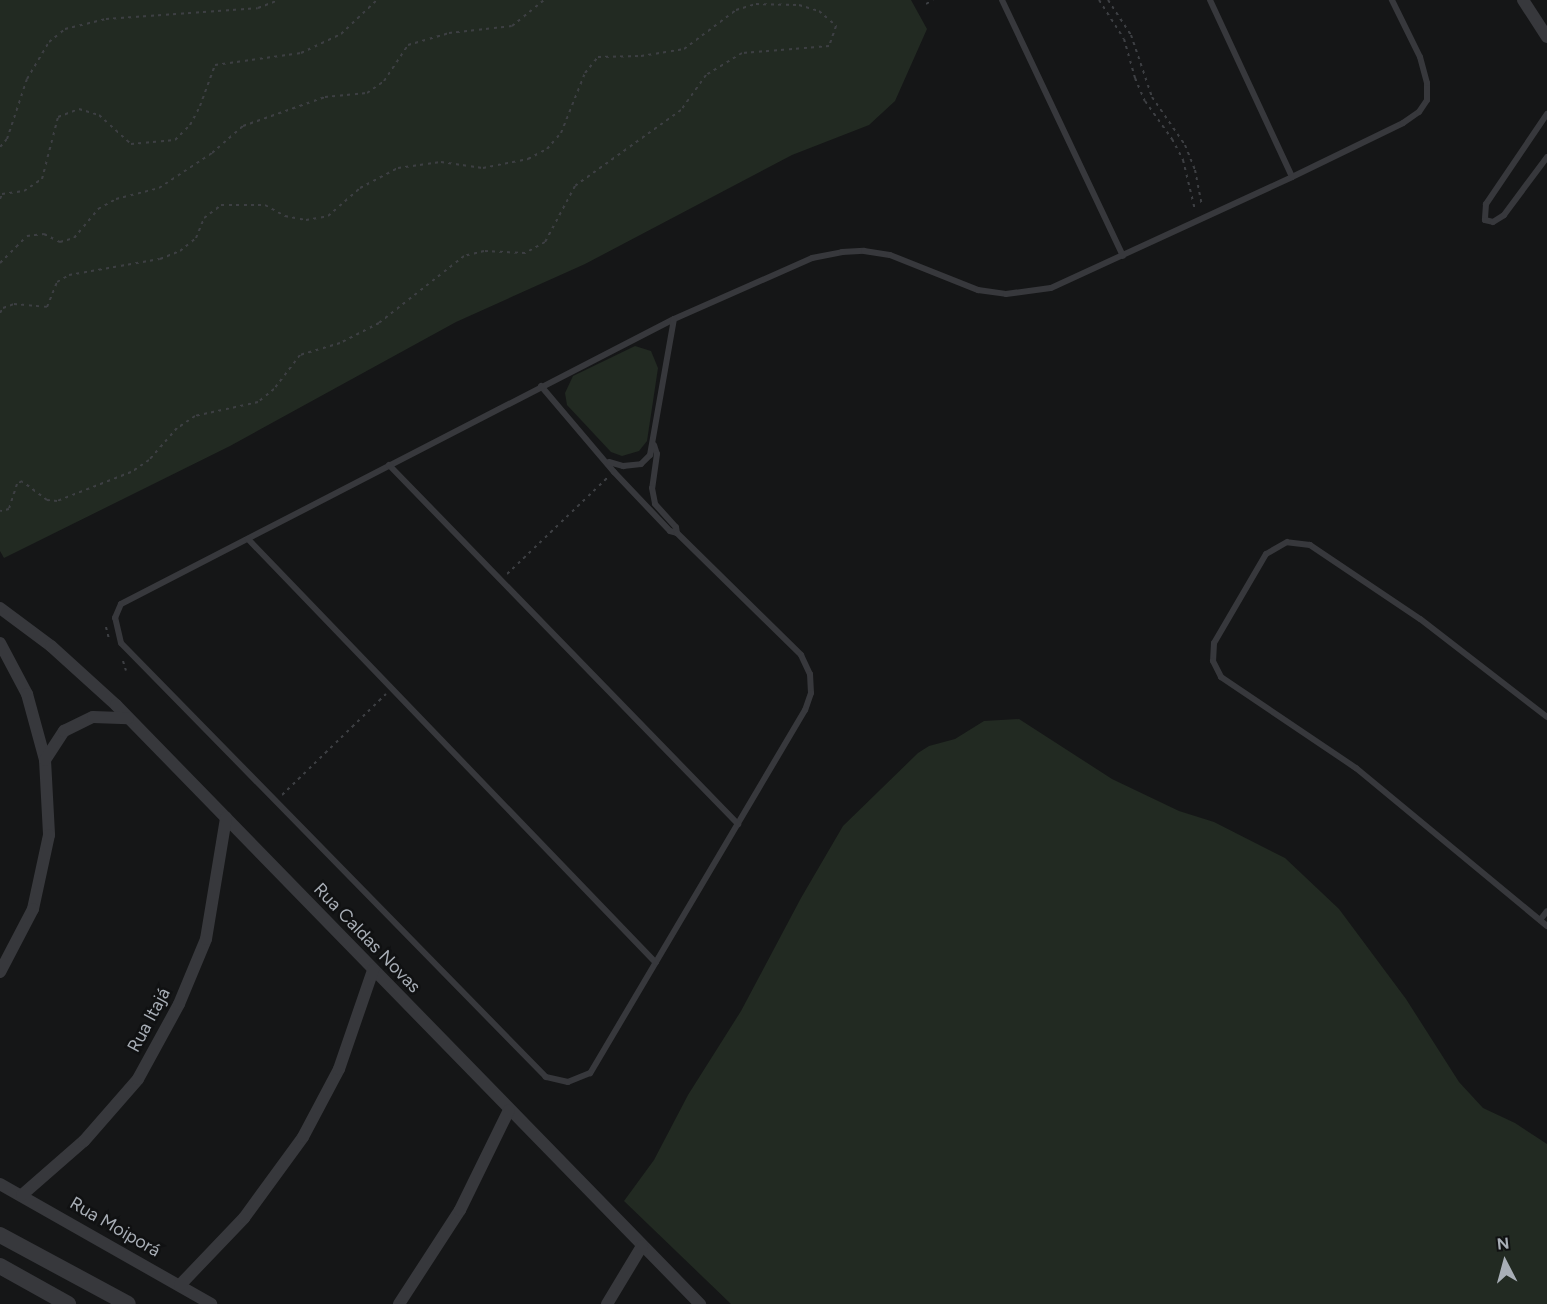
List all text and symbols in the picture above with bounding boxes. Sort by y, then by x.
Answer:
street label: Rua Caldas Novas [309,879,425,997]
street label: Rua Itajá [123,984,175,1056]
street label: Rua Moiporá [66,1192,164,1262]
north arrow [1475,1232,1535,1292]
text: N [1496,1234,1510,1254]

